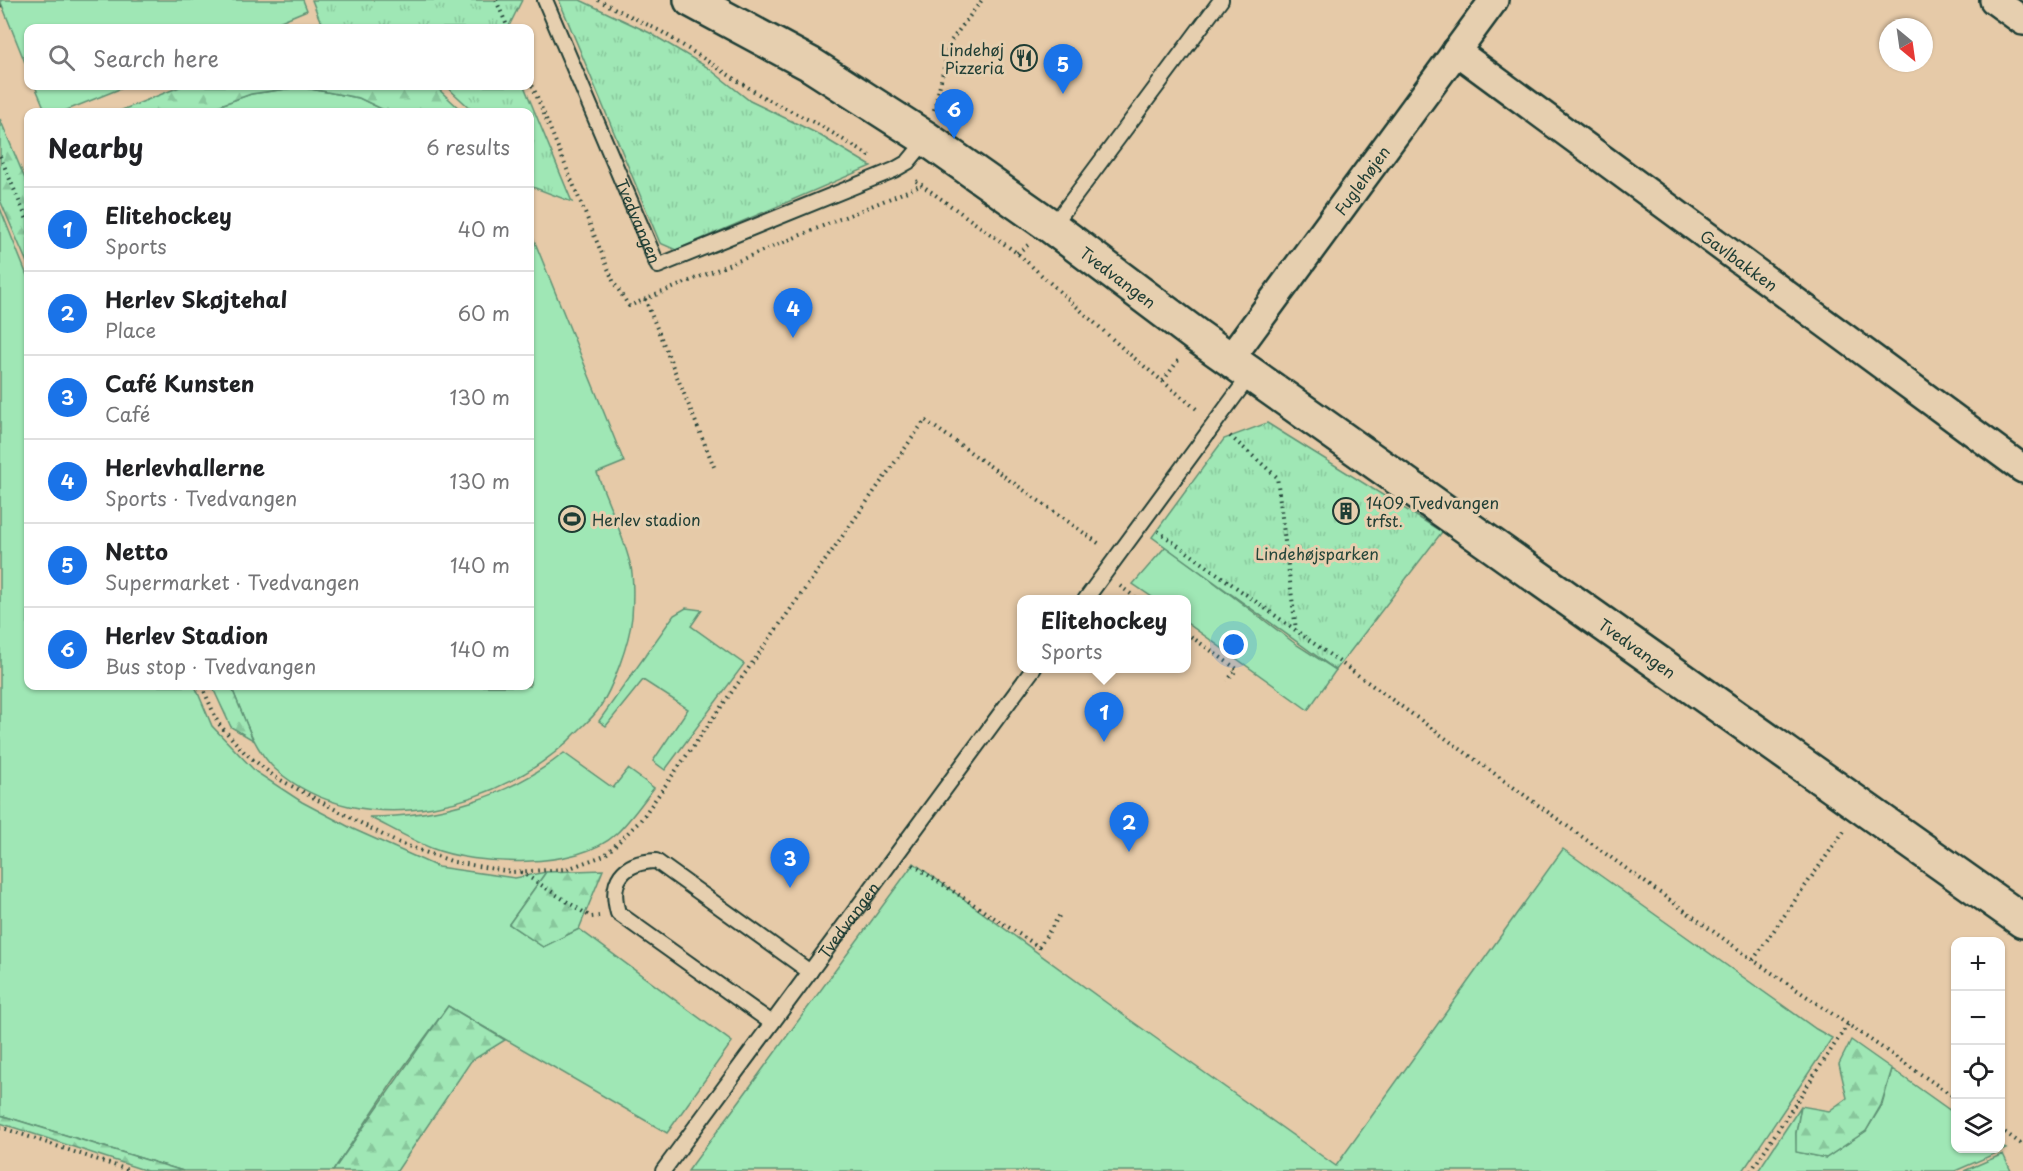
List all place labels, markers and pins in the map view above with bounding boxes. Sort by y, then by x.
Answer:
place label: Lindehøj Pizzeria [941,37,1004,79]
restaurant icon: Lindehøj Pizzeria [1009,43,1039,73]
pin: 5 [1044,44,1082,94]
pin: 6 [934,90,974,139]
pin: 4 [774,288,812,338]
place label: 1409 Tvedvangen trfst. [1366,490,1499,532]
building icon: 1409 Tvedvangen trfst. [1331,496,1361,526]
sports icon: Herlev stadion [557,504,587,534]
place label: Herlev stadion [592,507,701,531]
pin: 1 [1084,692,1124,742]
pin: 2 [1110,802,1148,852]
pin: 3 [770,838,810,888]

